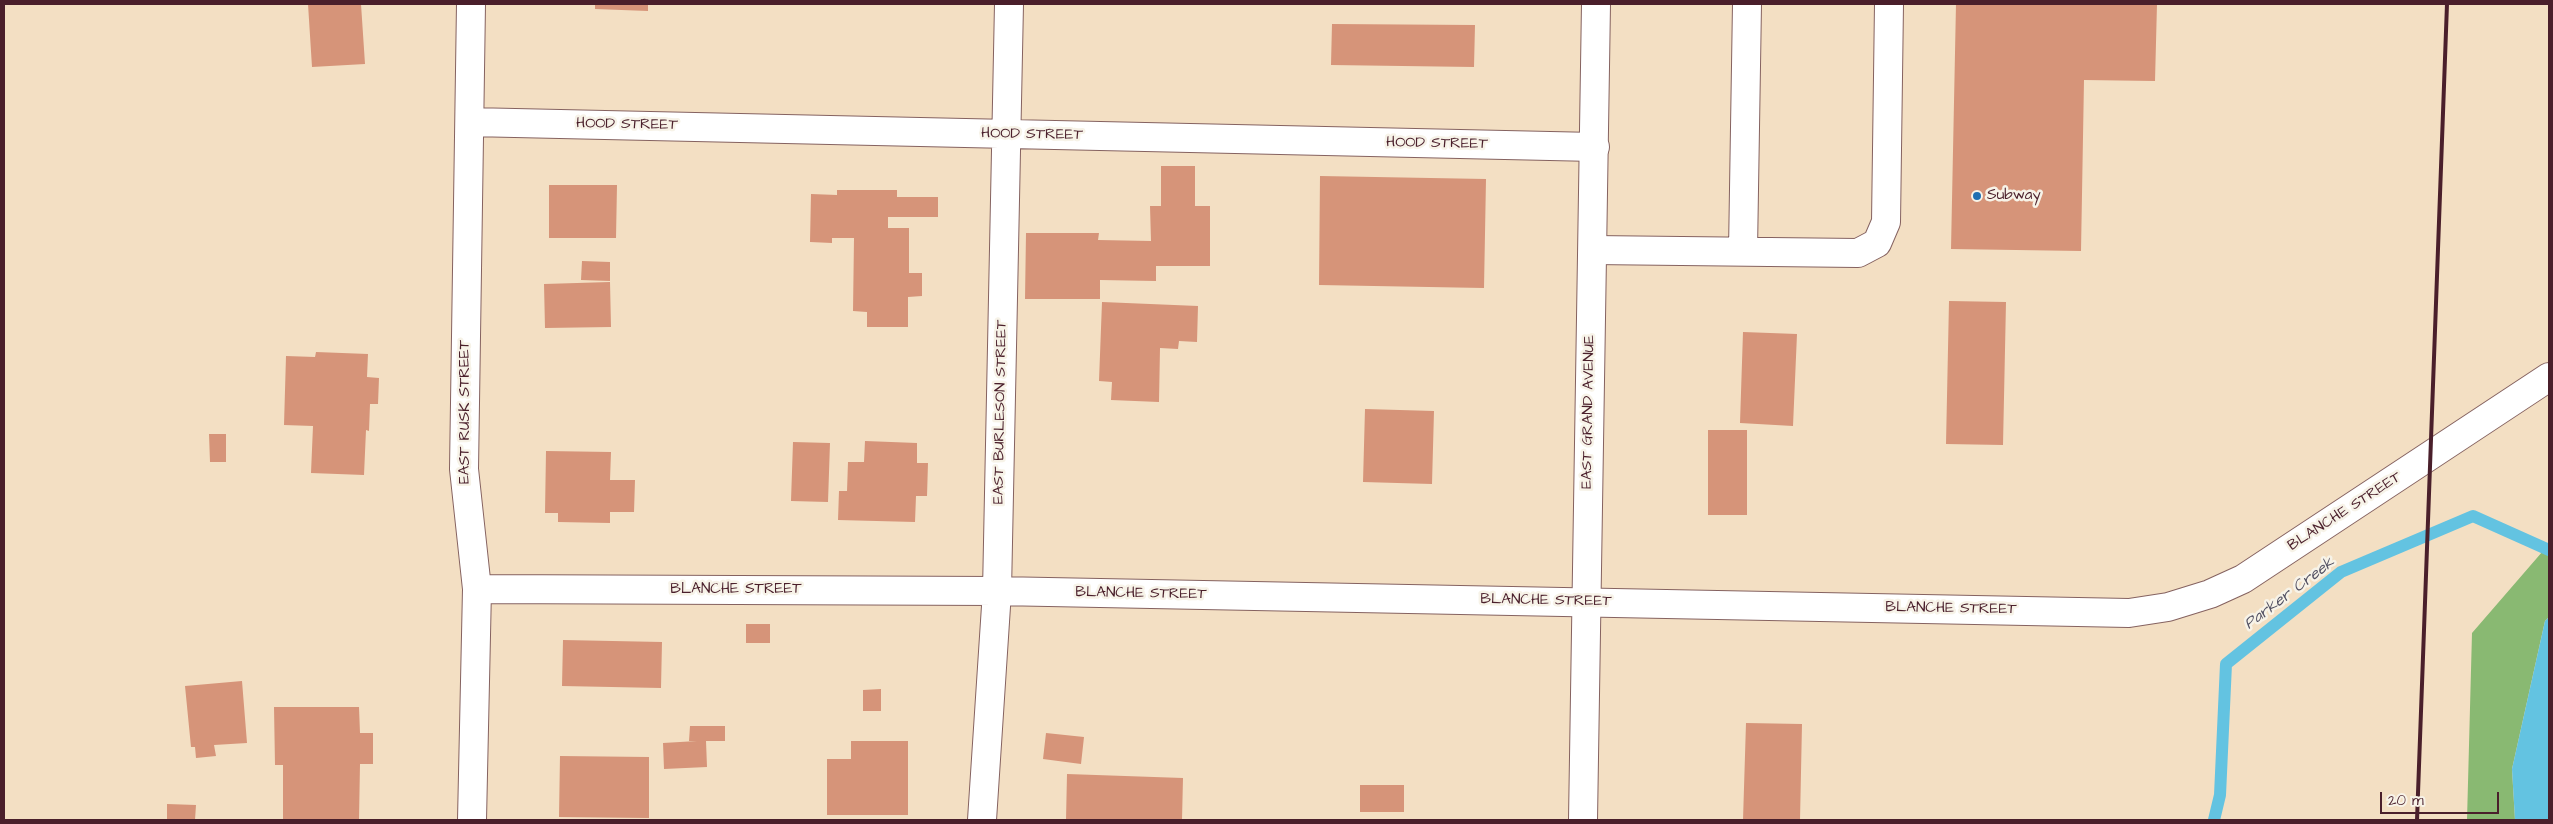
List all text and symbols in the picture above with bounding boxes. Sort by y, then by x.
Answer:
street label: HOOD STREET [576,115,678,135]
street label: HOOD STREET [981,125,1083,145]
street label: HOOD STREET [1386,134,1488,154]
place label: Subway [1987,187,2041,205]
marker: Subway [1971,190,1983,202]
street label: EAST BURLESON STREET [990,320,1012,504]
street label: EAST GRAND AVENUE [1579,335,1599,489]
street label: EAST RUSK STREET [457,340,475,484]
street label: BLANCHE STREET [2285,469,2405,555]
water label: Parker Creek [2241,554,2339,634]
street label: BLANCHE STREET [670,581,802,599]
street label: BLANCHE STREET [1075,584,1207,604]
street label: BLANCHE STREET [1480,591,1612,611]
street label: BLANCHE STREET [1885,599,2017,619]
scale bar [2383,782,2502,814]
text: 20 m [2388,790,2424,811]

